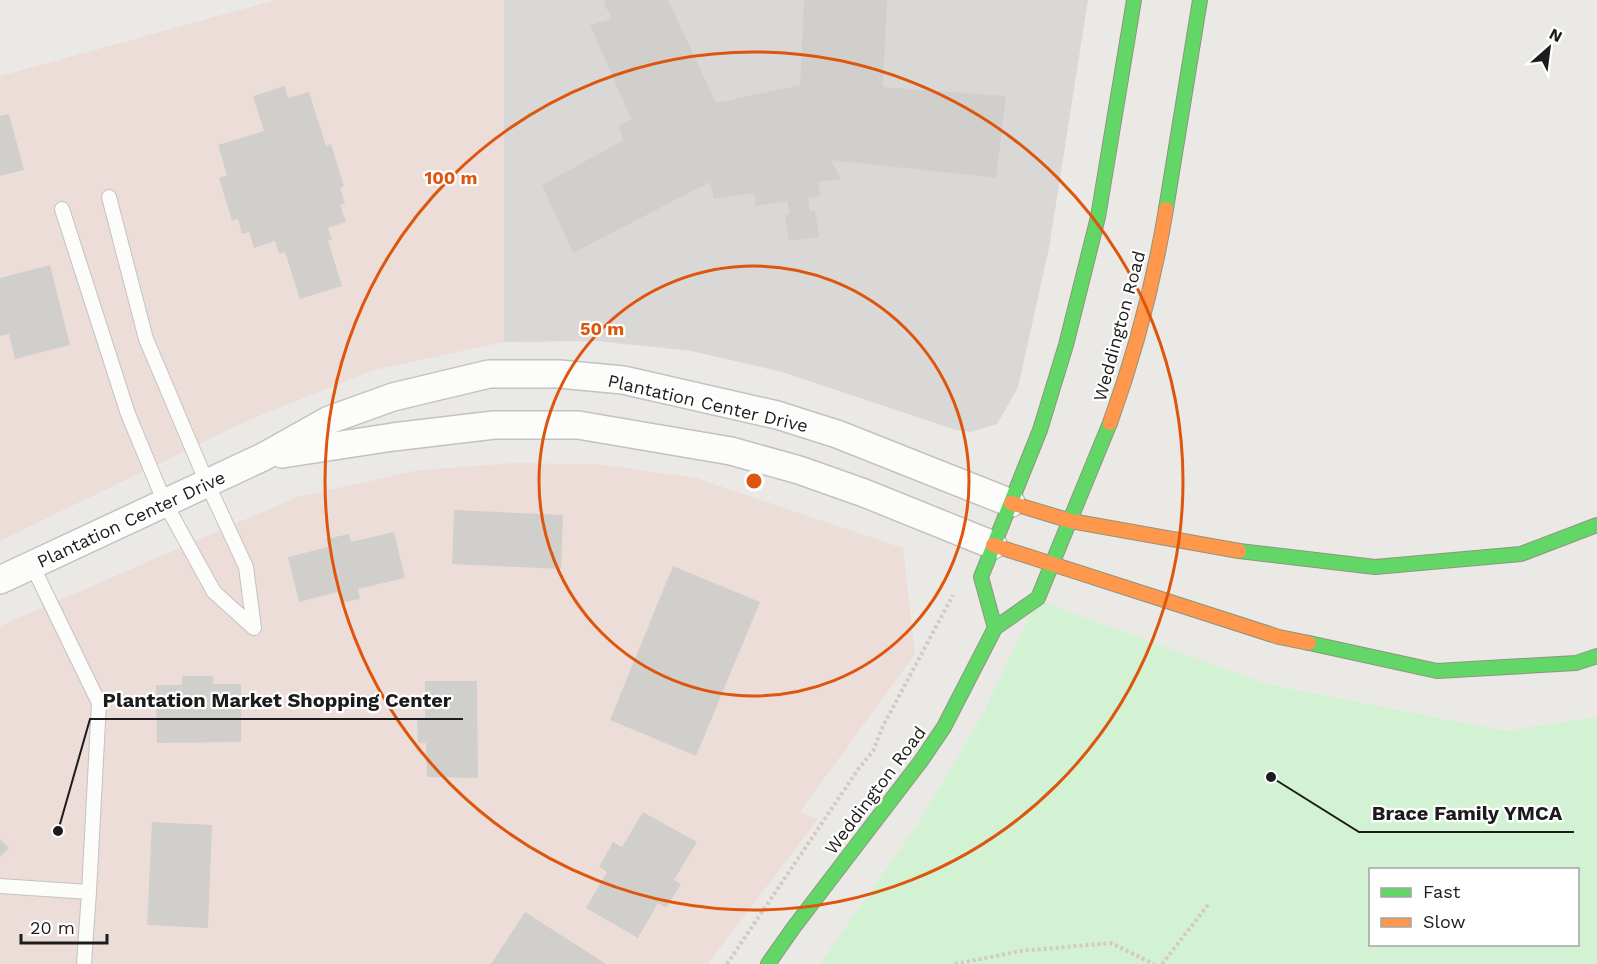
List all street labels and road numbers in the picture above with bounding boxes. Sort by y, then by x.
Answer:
street label: Weddington Road [1089,249,1149,403]
street label: Plantation Center Drive [606,370,810,436]
street label: Plantation Center Drive [34,466,228,572]
street label: Weddington Road [820,722,930,858]

